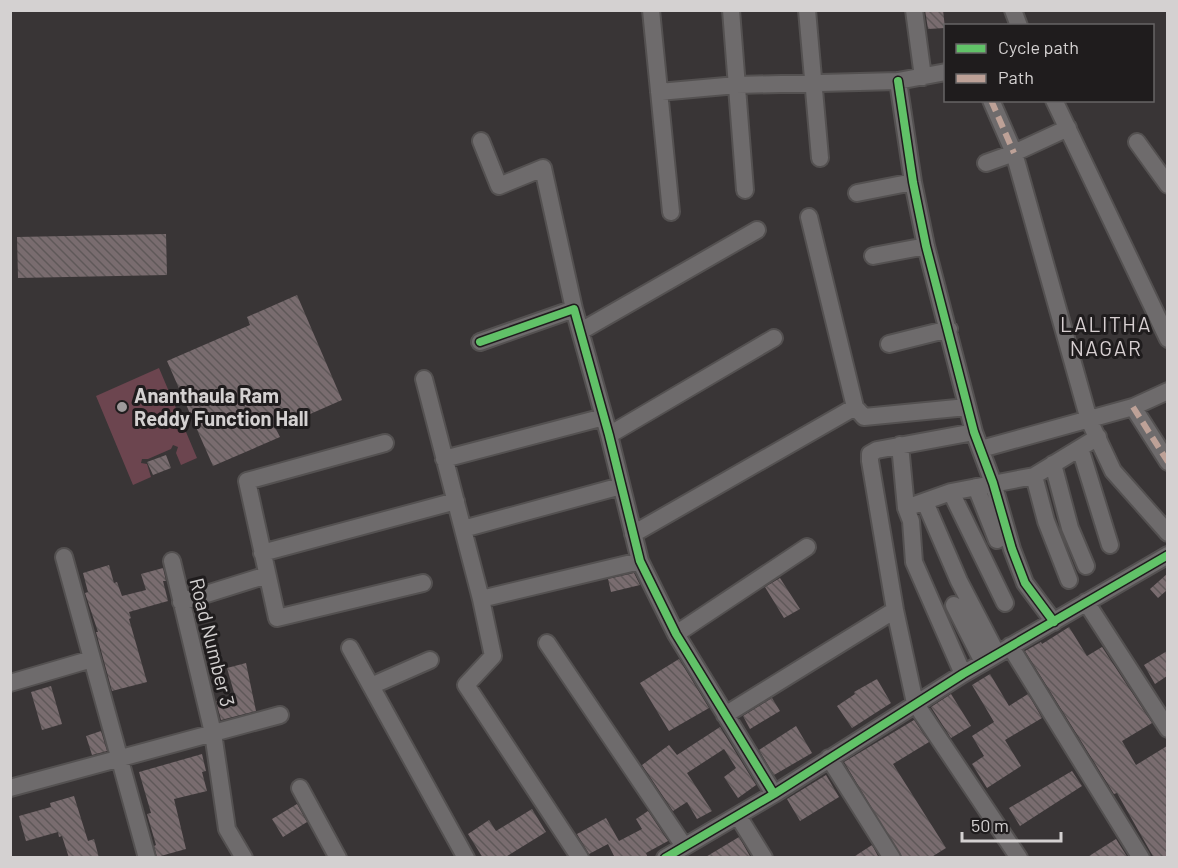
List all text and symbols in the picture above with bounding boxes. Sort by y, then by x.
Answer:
legend [944,24,1154,102]
text: Cycle path [998,36,1079,58]
text: Path [998,66,1034,88]
district label: LALITHA NAGAR [1060,311,1152,360]
place label: Ananthaula Ram Reddy Function Hall [134,383,308,430]
marker: Ananthaula Ram Reddy Function Hall [115,400,129,414]
street label: Road Number 3 [185,575,241,709]
scale bar [962,805,1061,843]
text: 50 m [971,814,1009,836]

